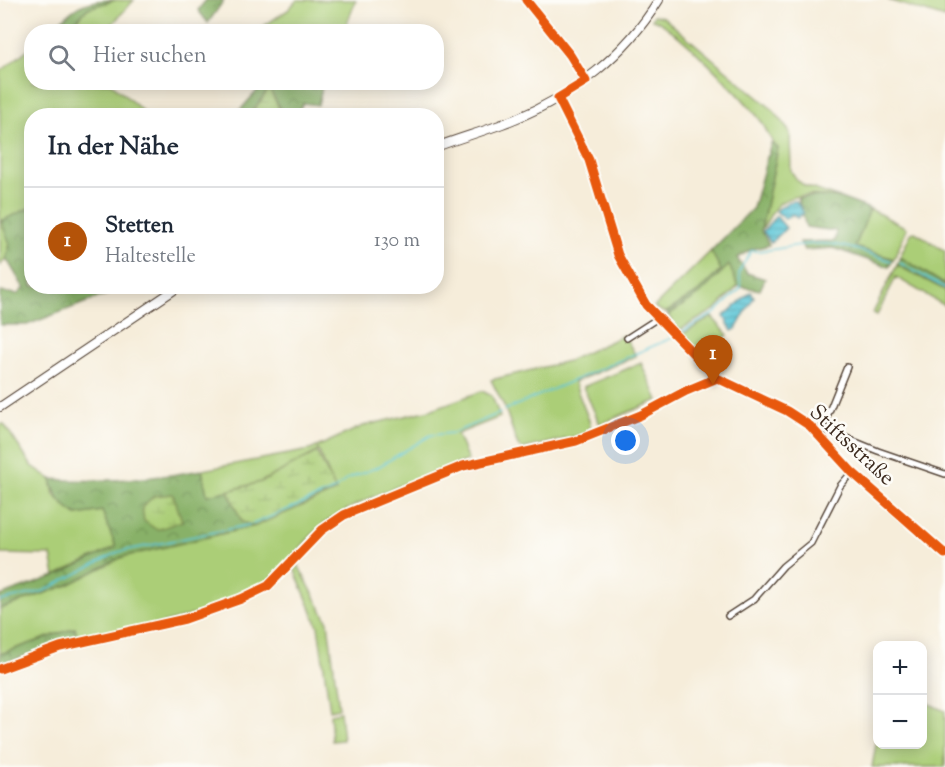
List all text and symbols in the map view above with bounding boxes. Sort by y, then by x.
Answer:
search box [24,24,444,90]
icon: search [45,41,78,74]
text: Hier suchen [93,41,207,73]
text: In der Nähe [48,129,179,166]
text: Stetten [105,211,174,243]
text: 1 [64,227,71,256]
text: 130 m [374,227,420,256]
text: Haltestelle [105,243,196,272]
pin: 1 [694,336,732,385]
street label: Stiftsstraße [801,398,901,494]
your location [611,426,640,455]
map controls [873,641,927,749]
button: + [873,641,927,695]
button: − [873,695,927,749]

